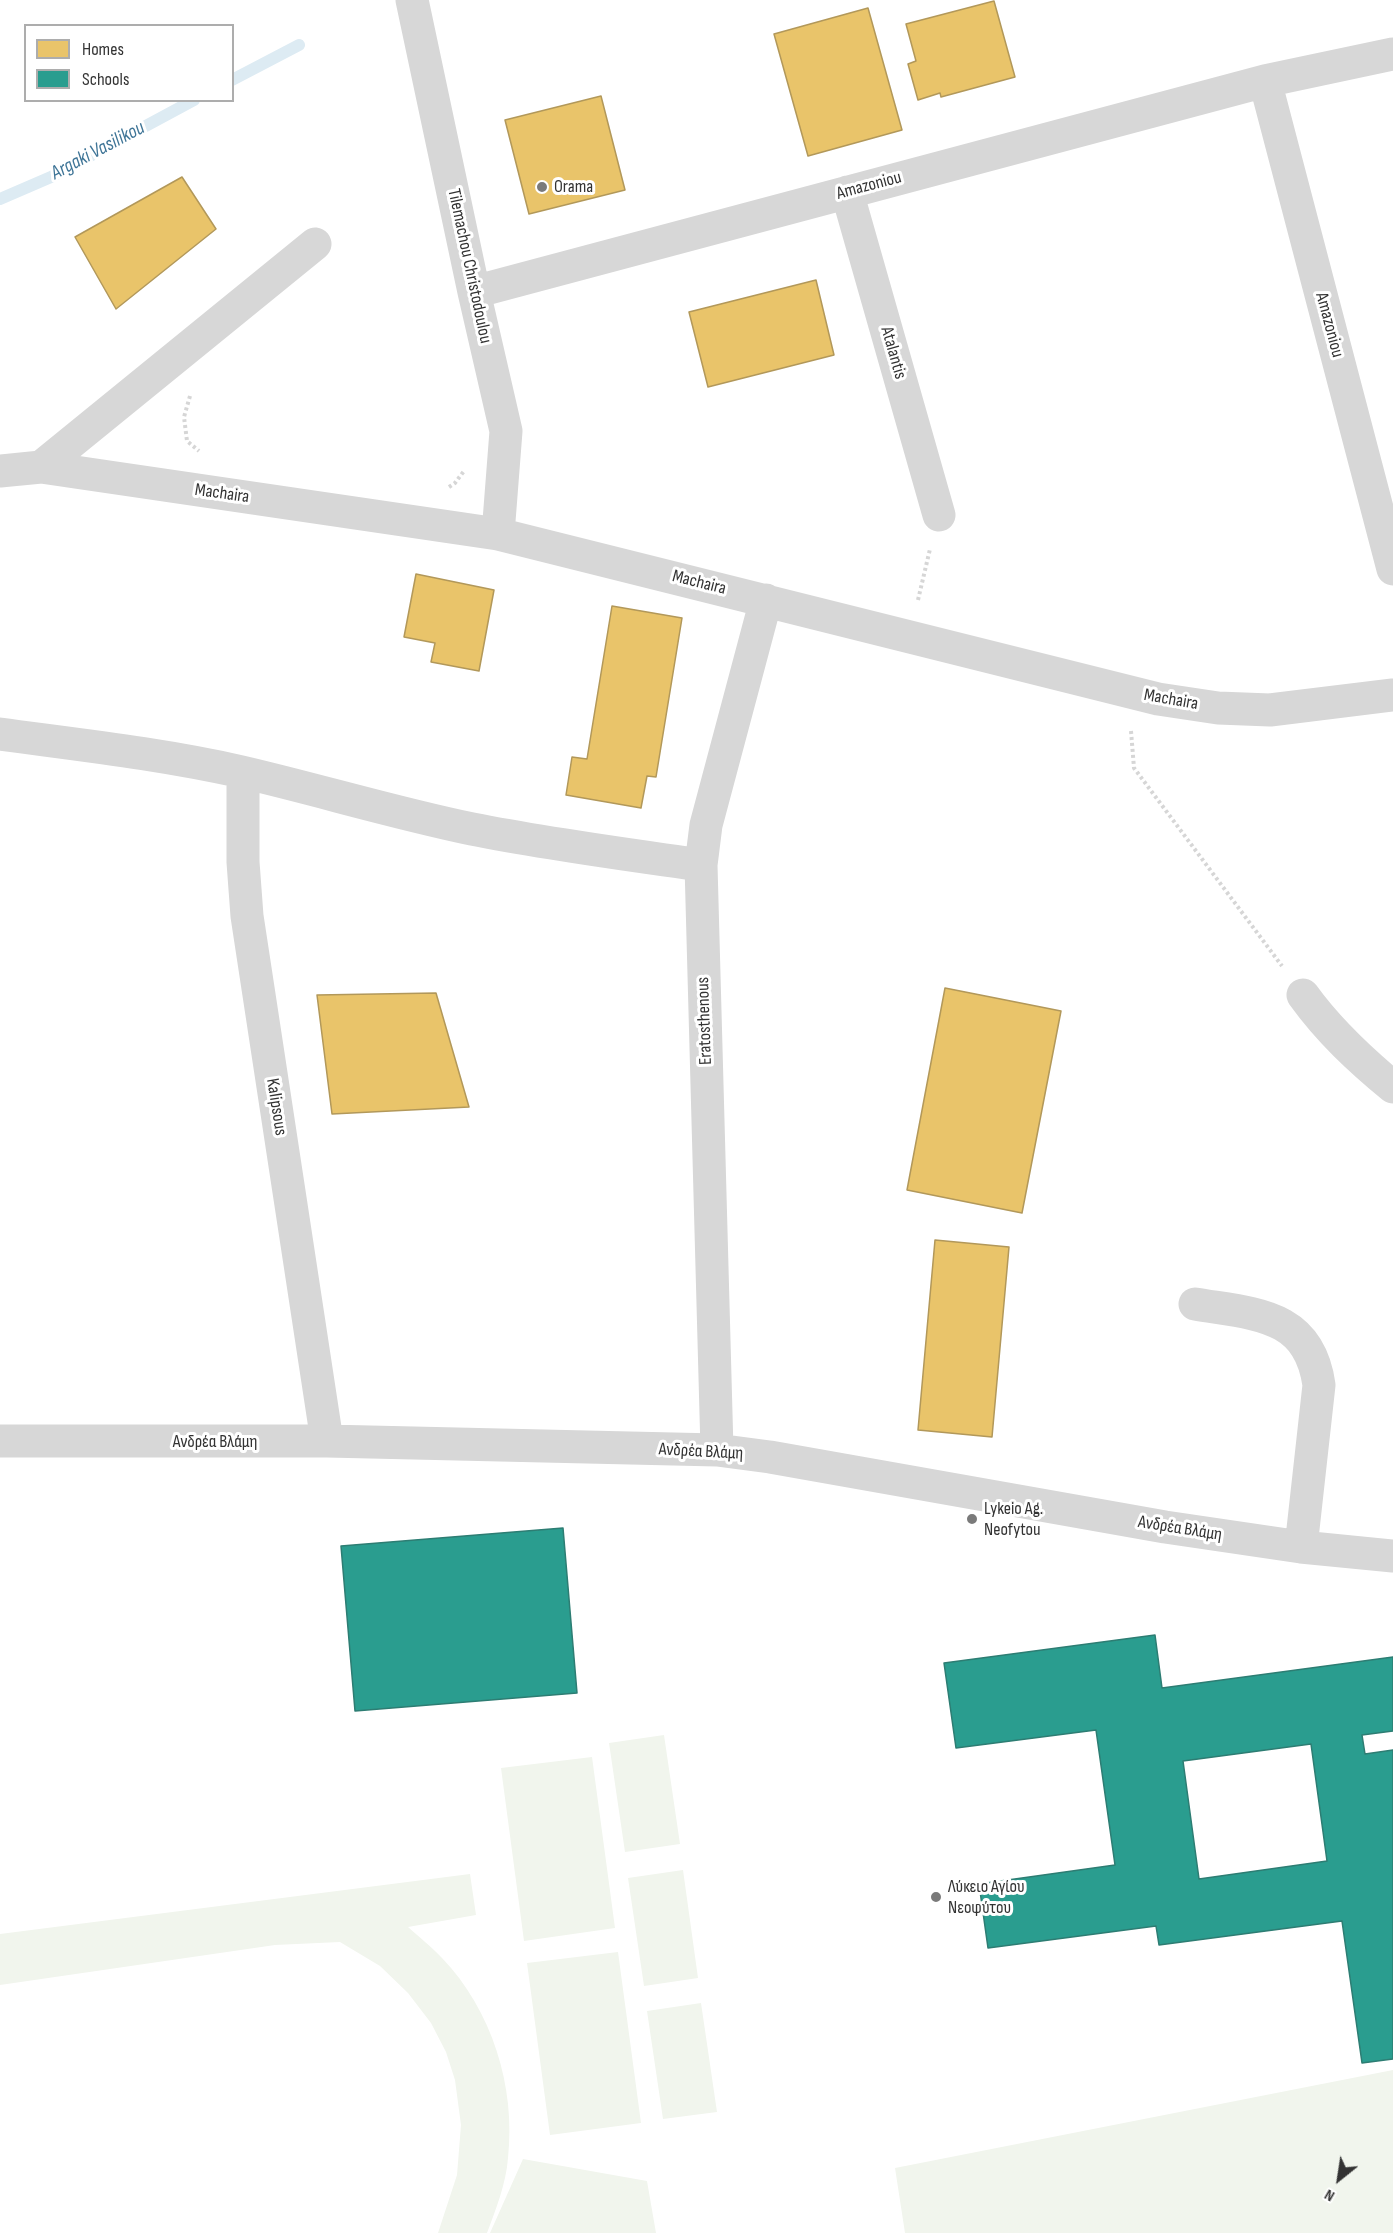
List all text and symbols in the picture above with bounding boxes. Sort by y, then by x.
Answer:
legend [24,24,234,102]
text: Homes [82,39,124,60]
text: Schools [82,69,129,90]
water label: Argaki Vasilikou [47,116,149,186]
street label: Amazoniou [834,167,904,205]
place label: Orama [554,176,593,198]
marker: Orama [535,180,549,194]
street label: Tilemachou Christodoulou [442,187,496,345]
street label: Amazoniou [1310,290,1348,360]
street label: Atalantis [875,324,911,382]
street label: Machaira [193,480,251,508]
street label: Machaira [670,566,728,600]
street label: Machaira [1142,685,1200,715]
street label: Eratosthenous [693,977,717,1065]
street label: Kalipsous [261,1077,291,1137]
street label: Ανδρέα Βλάμη [173,1431,257,1453]
street label: Ανδρέα Βλάμη [658,1439,744,1465]
place label: Lykeio Ag. Neofytou [984,1498,1043,1540]
marker: Lykeio Ag. Neofytou [965,1512,979,1526]
street label: Ανδρέα Βλάμη [1137,1512,1223,1546]
place label: Λύκειο Αγίου Νεοφύτου [948,1876,1025,1918]
marker: Λύκειο Αγίου Νεοφύτου [929,1890,943,1904]
north arrow [1309,2149,1369,2209]
text: N [1321,2185,1338,2205]

